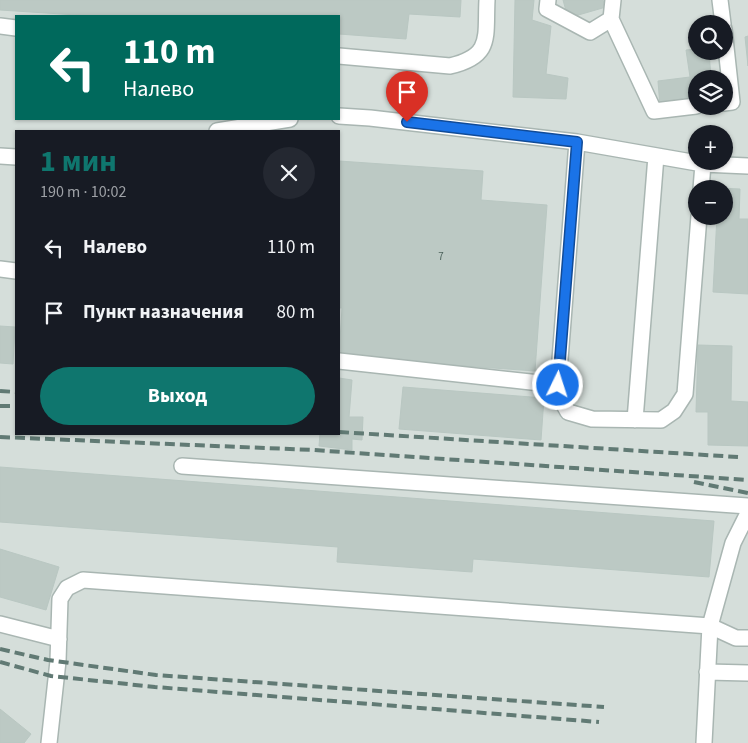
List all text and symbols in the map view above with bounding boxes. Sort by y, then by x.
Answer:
map controls [688,15,733,225]
button: search [688,15,733,60]
text: 110 m [123,27,215,77]
icon: left [40,35,105,100]
button: layers [688,70,733,115]
pin [386,71,428,122]
text: Налево [123,73,194,105]
icon: arrive [393,78,421,106]
button: + [688,125,733,170]
text: 1 мин [40,140,117,183]
button: close [263,147,315,199]
button: − [688,180,733,225]
text: 190 m · 10:02 [40,181,127,203]
icon: left [40,234,68,262]
text: Налево [83,234,147,261]
text: 110 m [267,234,315,261]
house number: 7 [438,249,444,264]
icon: arrive [40,299,68,327]
text: Пункт назначения [83,299,244,326]
text: 80 m [277,299,315,326]
position arrow [531,358,583,410]
button: Выход [40,367,315,425]

